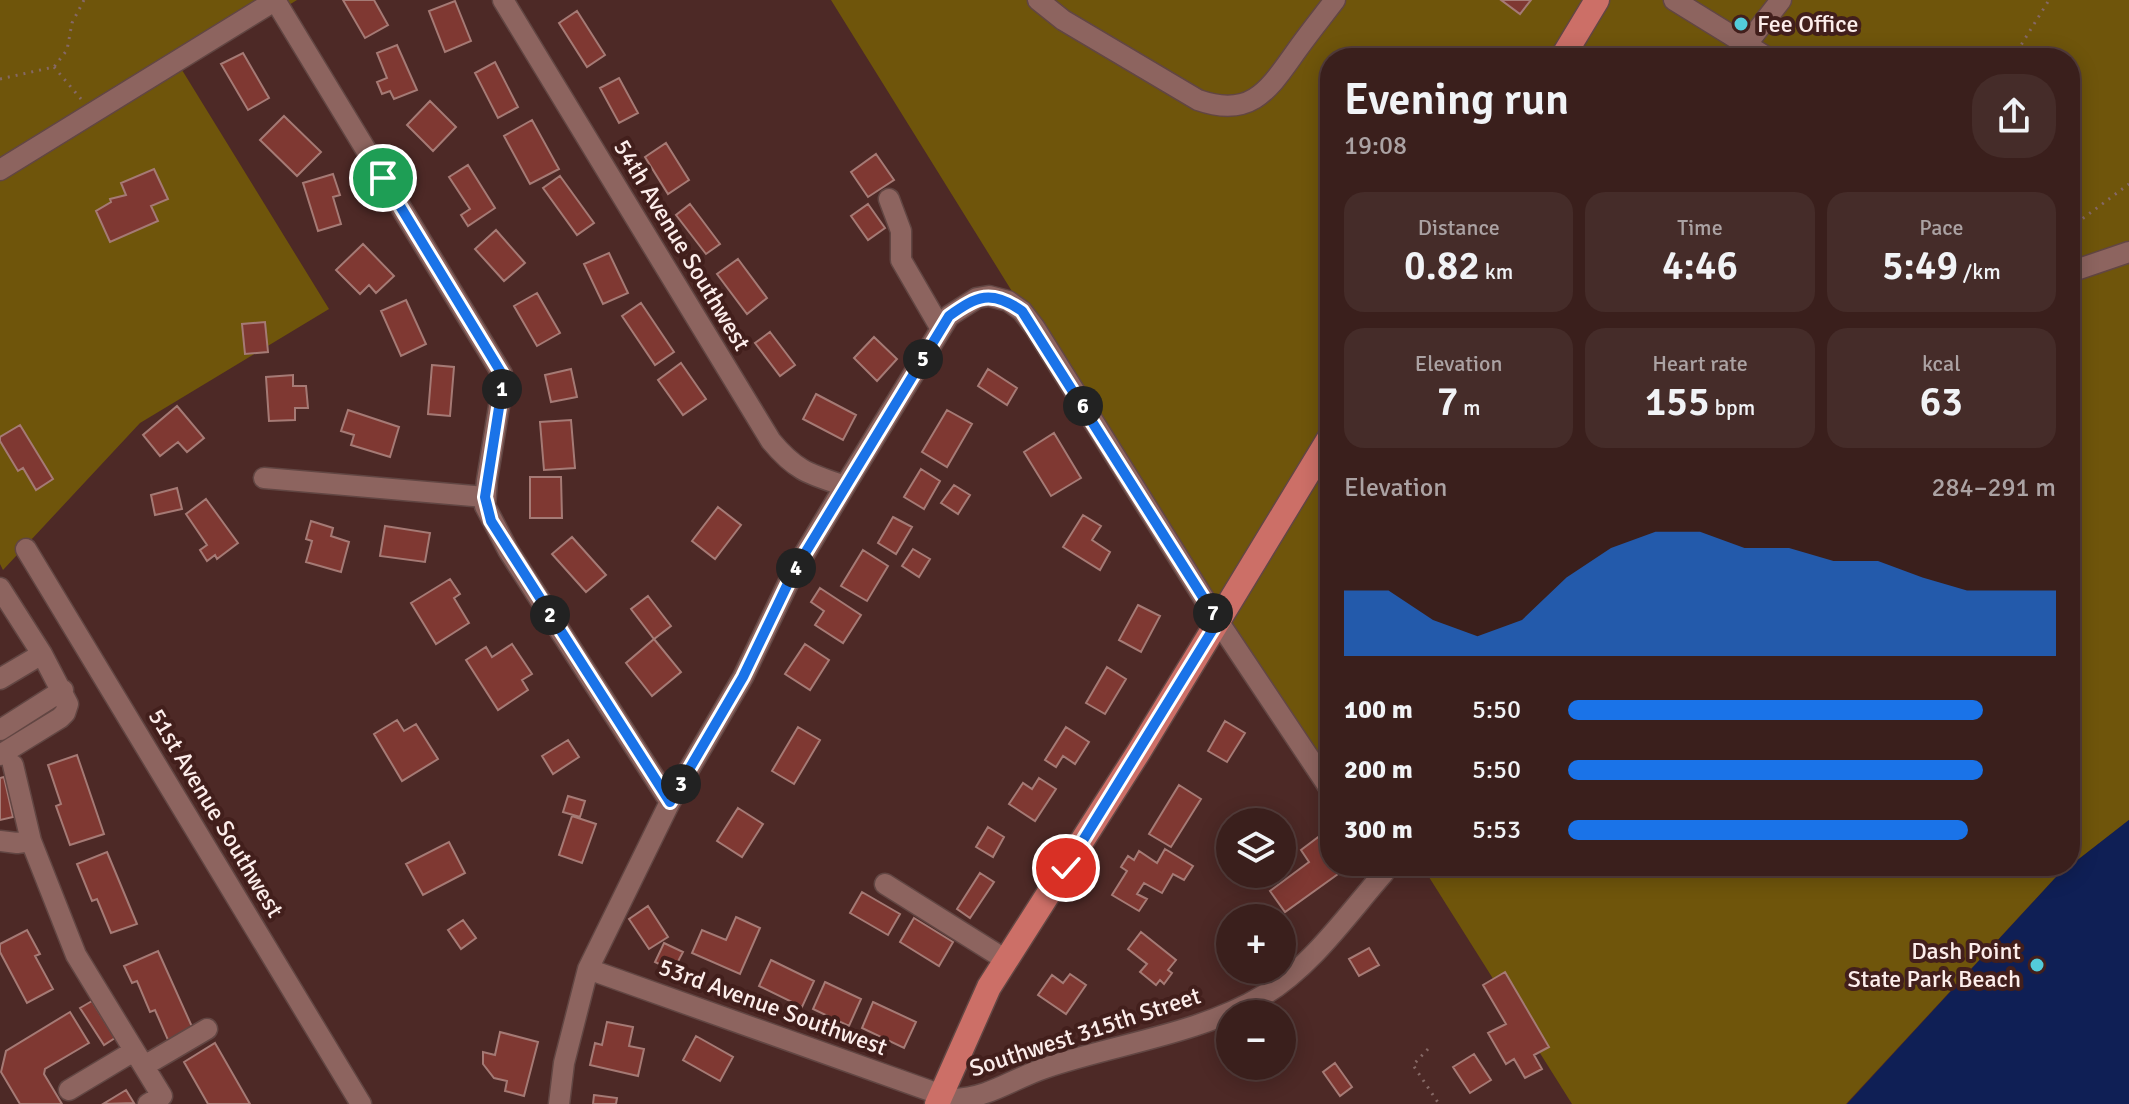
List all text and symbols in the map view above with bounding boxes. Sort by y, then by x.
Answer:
place label: Fee Office [1757,9,1859,39]
marker: Fee Office [1732,15,1750,33]
text: Evening run [1344,73,1569,127]
button: share [1972,74,2056,158]
text: 19:08 [1344,130,1407,162]
street label: 54th Avenue Southwest [607,134,757,356]
pin [349,144,417,212]
icon: arrive [361,156,405,200]
text: Distance [1418,214,1500,241]
text: Time [1677,214,1723,241]
text: Pace [1919,214,1963,241]
text: 0.82 [1404,241,1480,291]
text: 4:46 [1662,241,1738,291]
text: 5:49 [1882,241,1958,291]
text: km [1480,258,1513,285]
text: /km [1958,258,2001,285]
pin: 5 [903,339,943,379]
text: 5 [917,345,929,372]
text: Elevation [1415,350,1502,377]
text: Heart rate [1652,350,1748,377]
text: kcal [1922,350,1961,377]
pin: 1 [482,369,522,409]
text: 1 [496,375,508,402]
text: 7 [1437,377,1458,427]
text: 155 [1645,377,1710,427]
text: 63 [1920,377,1963,427]
pin: 6 [1063,386,1103,426]
text: 6 [1077,392,1089,419]
text: m [1458,394,1481,421]
text: bpm [1710,394,1755,421]
text: Elevation [1344,472,1448,504]
text: 284–291 m [1932,472,2056,504]
pin: 4 [776,548,816,588]
text: 4 [790,554,802,581]
pin: 7 [1193,593,1233,633]
pin: 2 [530,595,570,635]
text: 7 [1207,599,1219,626]
text: 2 [544,601,556,628]
text: 100 m [1344,694,1413,726]
text: 5:50 [1472,694,1521,726]
street label: 51st Avenue Southwest [142,703,290,923]
text: 200 m [1344,754,1413,786]
text: 5:50 [1472,754,1521,786]
pin: 3 [661,764,701,804]
text: 3 [675,770,687,797]
map controls [1216,808,1296,1080]
button: layers [1216,808,1296,888]
text: 300 m [1344,814,1413,846]
text: 5:53 [1472,814,1521,846]
pin [1032,834,1100,902]
icon: check [1044,846,1088,890]
button: + [1216,904,1296,984]
place label: Dash Point State Park Beach [1847,936,2021,994]
street label: 53rd Avenue Southwest [655,952,891,1062]
marker: Dash Point State Park Beach [2028,956,2046,974]
street label: Southwest 315th Street [966,980,1204,1084]
button: − [1216,1000,1296,1080]

